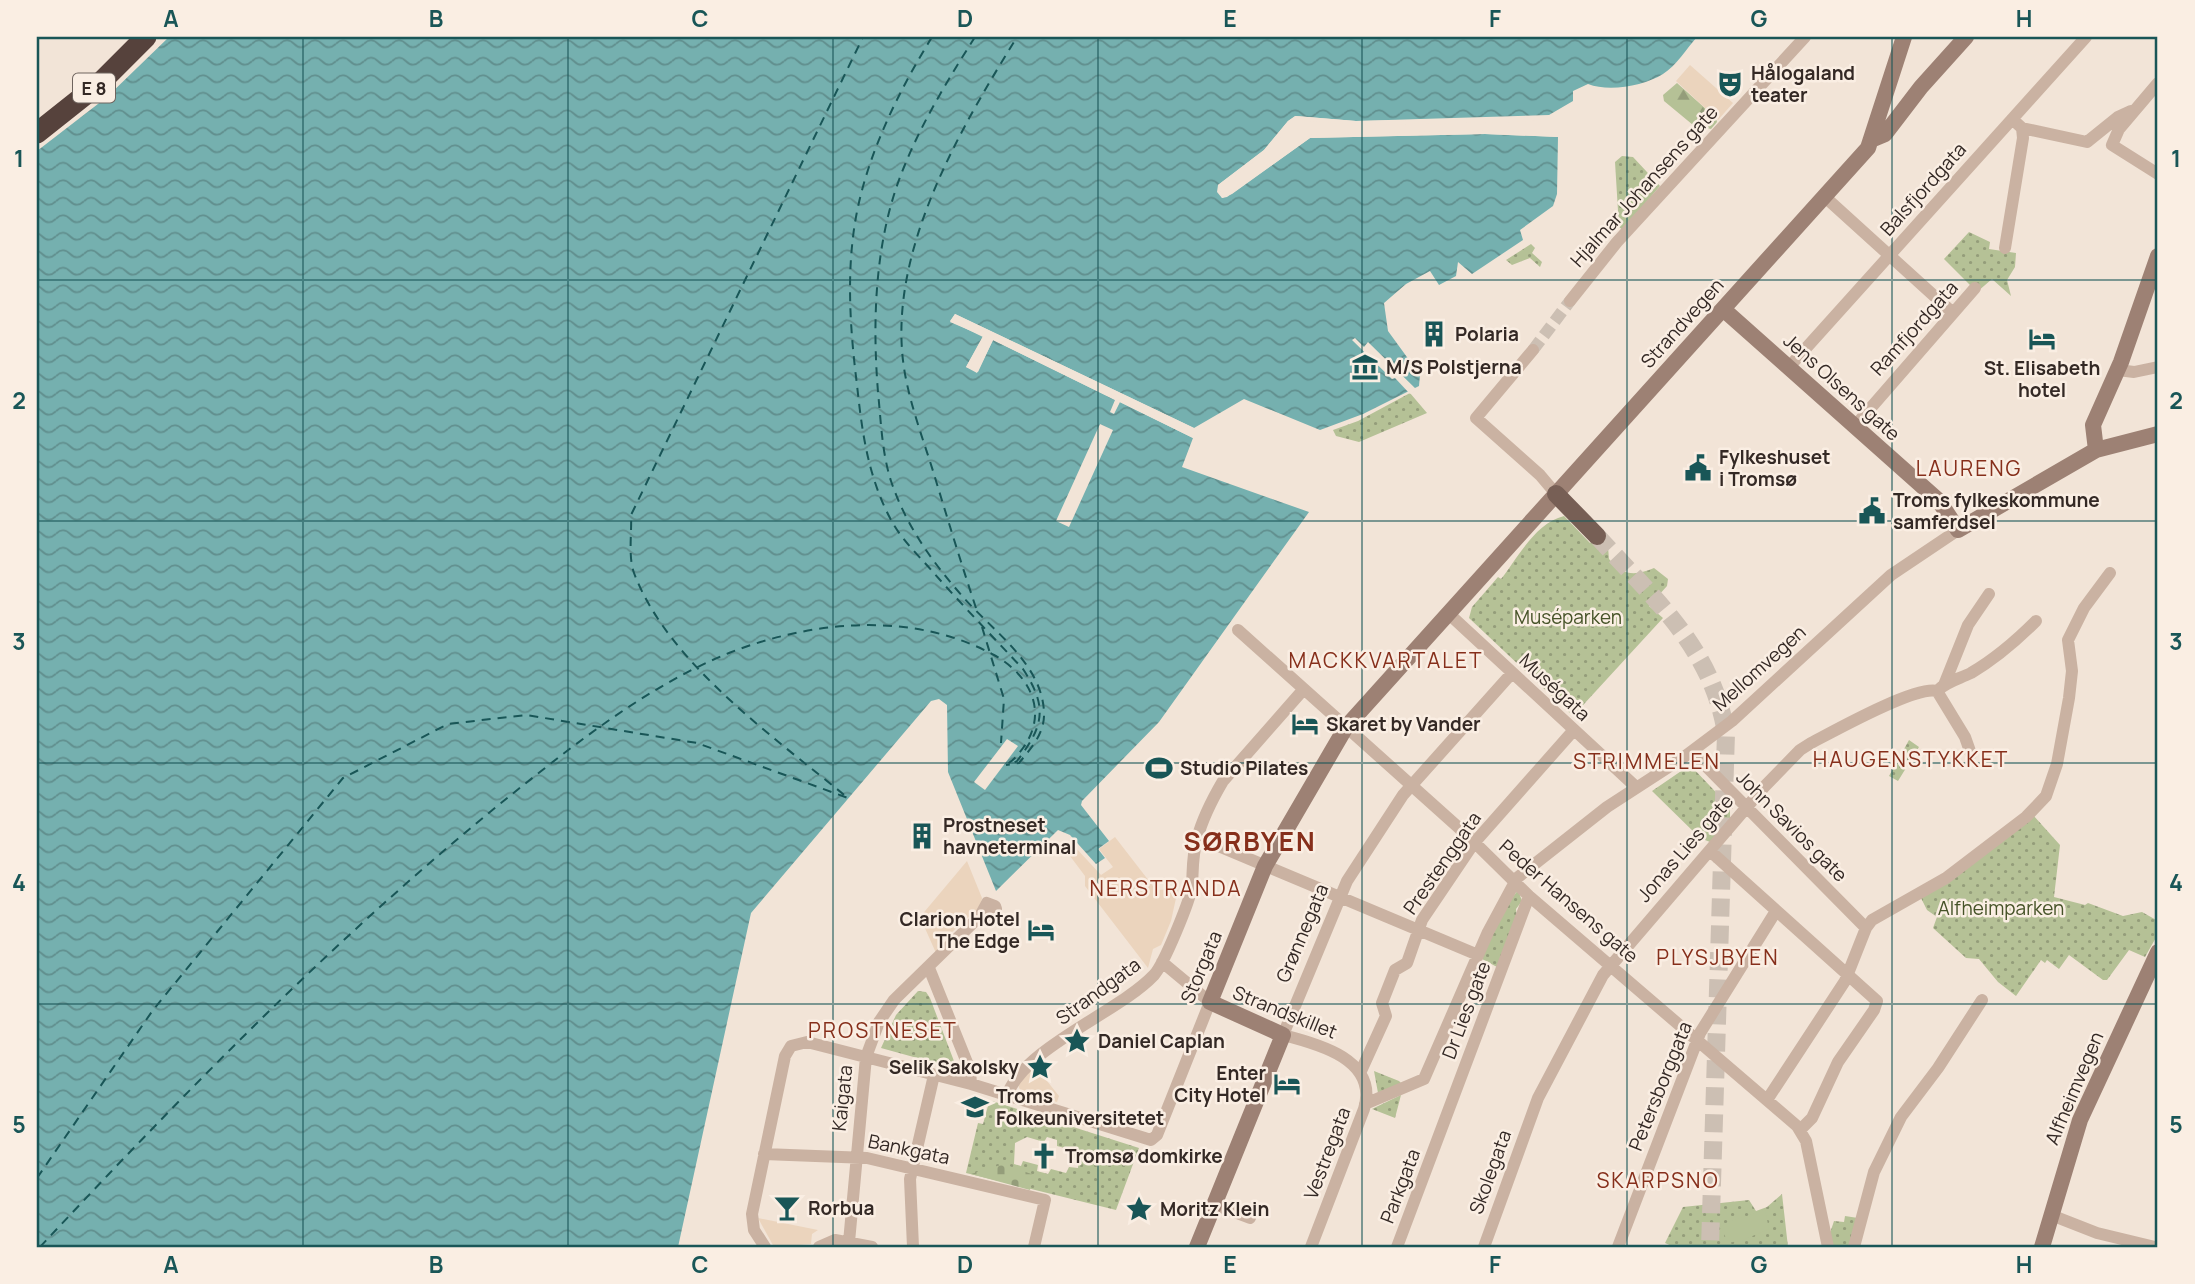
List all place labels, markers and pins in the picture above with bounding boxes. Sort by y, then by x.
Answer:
place label: Hålogaland teater [1751,60,1855,108]
theatre icon: Hålogaland teater [1715,69,1745,99]
building icon: Polaria [1419,319,1449,349]
place label: Polaria [1455,321,1519,347]
hotel icon: St. Elisabeth hotel [2027,324,2057,354]
museum icon: M/S Polstjerna [1350,352,1380,382]
place label: M/S Polstjerna [1386,354,1522,380]
place label: St. Elisabeth hotel [1984,355,2100,403]
place label: Fylkeshuset i Tromsø [1719,444,1830,492]
public building icon: Fylkeshuset i Tromsø [1683,453,1713,483]
place label: Troms fylkeskommune samferdsel [1893,487,2100,535]
public building icon: Troms fylkeskommune samferdsel [1857,496,1887,526]
hotel icon: Skaret by Vander [1290,709,1320,739]
place label: Skaret by Vander [1326,711,1481,737]
sports icon: Studio Pilates [1144,753,1174,783]
place label: Studio Pilates [1180,755,1308,781]
place label: Prostneset havneterminal [943,812,1076,860]
building icon: Prostneset havneterminal [907,821,937,851]
place label: Clarion Hotel The Edge [899,906,1020,954]
hotel icon: Clarion Hotel The Edge [1026,915,1056,945]
place icon: Daniel Caplan [1062,1026,1092,1056]
place label: Daniel Caplan [1098,1028,1225,1054]
place icon: Selik Sakolsky [1025,1052,1055,1082]
place label: Selik Sakolsky [889,1054,1019,1080]
place label: Enter City Hotel [1174,1060,1266,1108]
hotel icon: Enter City Hotel [1272,1069,1302,1099]
place label: Troms Folkeuniversitetet [996,1083,1164,1131]
school or university icon: Troms Folkeuniversitetet [960,1092,990,1122]
church icon: Tromsø domkirke [1029,1141,1059,1171]
place label: Tromsø domkirke [1065,1143,1223,1169]
bar icon: Rorbua [772,1193,802,1223]
place icon: Moritz Klein [1124,1194,1154,1224]
place label: Rorbua [808,1195,874,1221]
place label: Moritz Klein [1160,1196,1269,1222]

